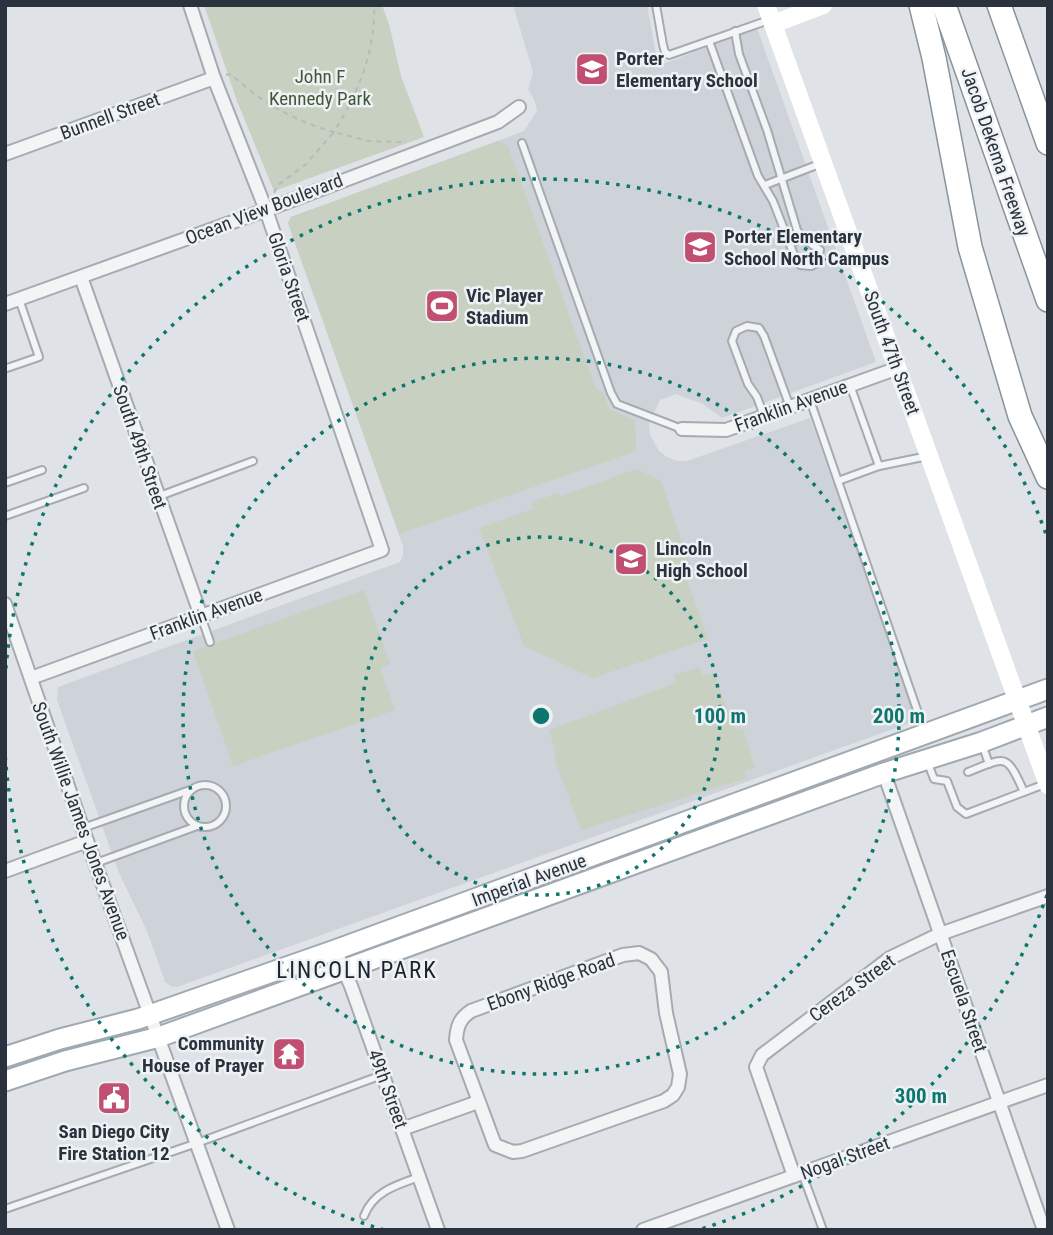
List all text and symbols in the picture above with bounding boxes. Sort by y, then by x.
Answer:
place label: Porter Elementary School [616,47,758,92]
school or university icon: Porter Elementary School [573,50,611,88]
park label: John F Kennedy Park [269,65,371,110]
street label: Jacob Dekema Freeway [956,65,1036,239]
street label: Bunnell Street [57,87,163,145]
street label: Ocean View Boulevard [182,168,346,250]
place label: Porter Elementary School North Campus [724,225,889,270]
school or university icon: Porter Elementary School North Campus [681,228,719,266]
street label: Gloria Street [263,229,315,325]
place label: Vic Player Stadium [466,284,543,329]
sports icon: Vic Player Stadium [423,287,461,325]
street label: South 47th Street [859,288,925,418]
street label: Franklin Avenue [732,375,851,437]
street label: South 49th Street [108,382,172,512]
place label: Lincoln High School [656,537,748,582]
school or university icon: Lincoln High School [612,540,650,578]
street label: Franklin Avenue [147,583,266,645]
street label: South Willie James Jones Avenue [27,699,135,943]
centre of rings [529,704,553,728]
text: 100 m [694,704,746,728]
text: 200 m [873,704,925,728]
street label: Imperial Avenue [469,849,589,911]
street label: Escuela Street [936,947,992,1055]
street label: Ebony Ridge Road [484,948,618,1016]
street label: Cereza Street [805,949,899,1027]
district label: LINCOLN PARK [276,957,438,984]
place label: Community House of Prayer [142,1032,265,1077]
temple icon: Community House of Prayer [270,1035,308,1073]
street label: 49th Street [363,1046,413,1132]
public building icon: San Diego City Fire Station 12 [95,1079,133,1117]
text: 300 m [895,1084,947,1108]
place label: San Diego City Fire Station 12 [58,1120,170,1165]
street label: Nogal Street [797,1131,893,1185]

